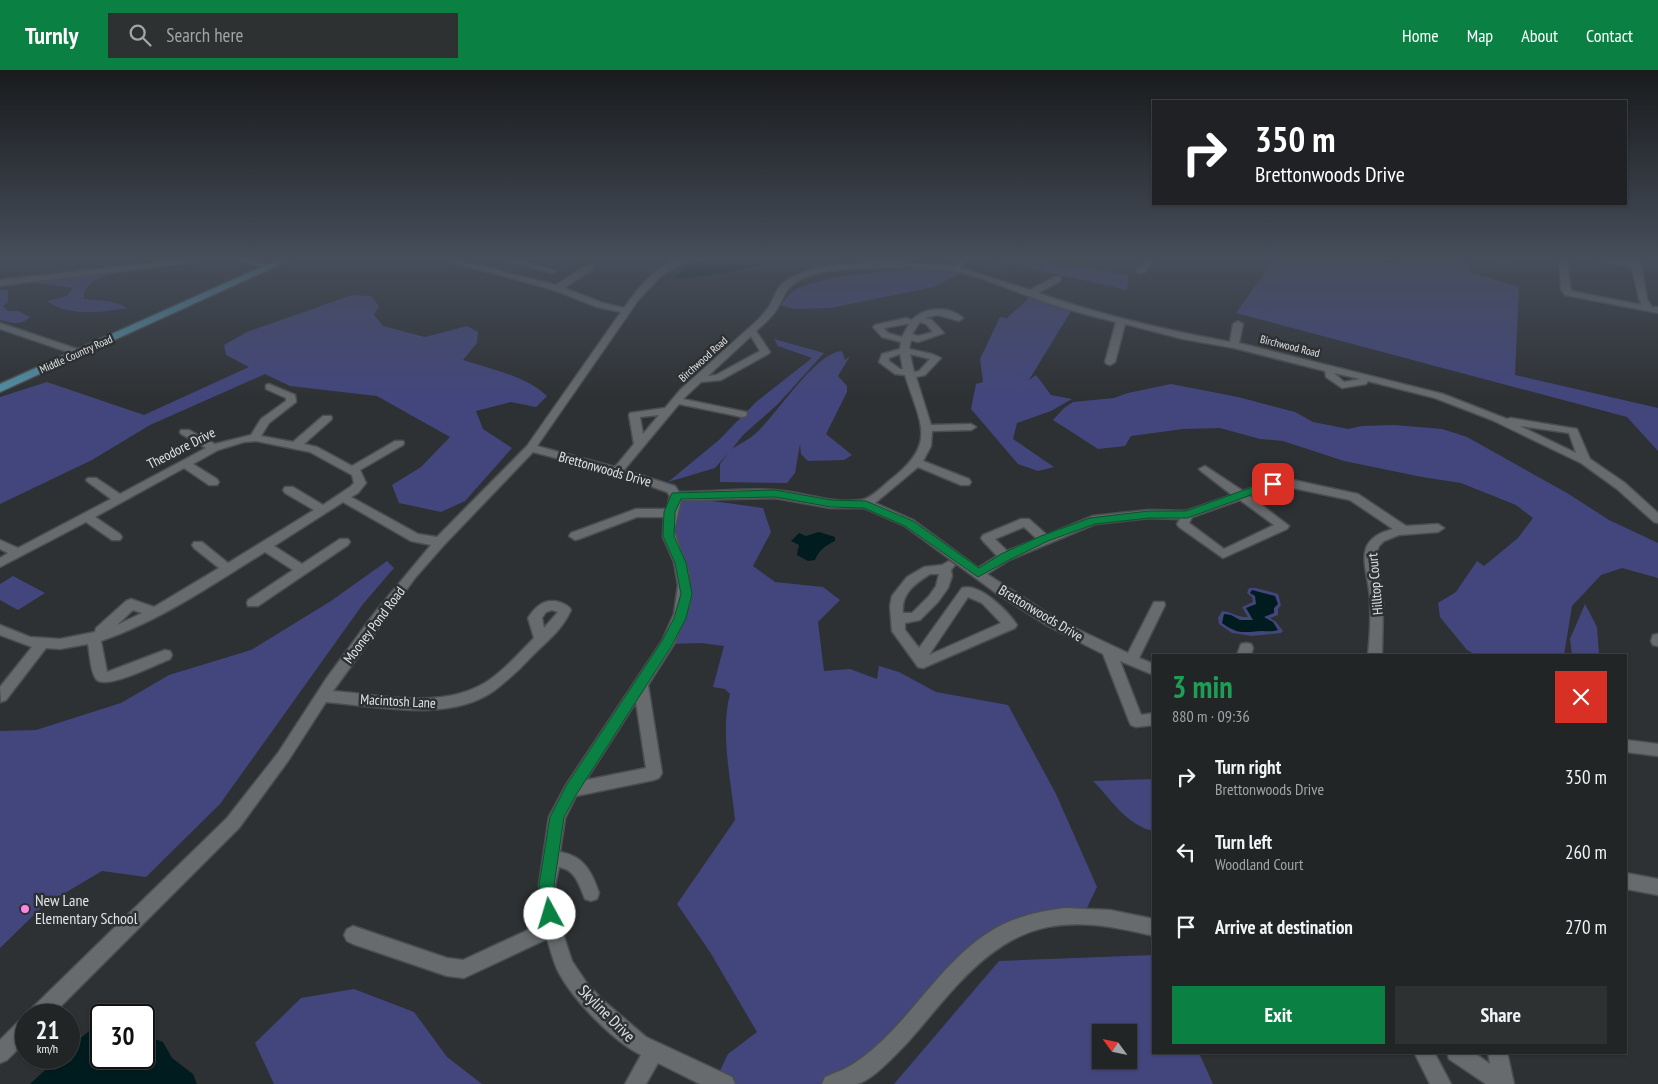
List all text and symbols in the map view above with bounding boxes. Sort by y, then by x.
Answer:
search box [108,13,458,58]
text: Turnly [25,20,78,51]
icon: search [126,21,154,49]
text: Search here [166,23,243,47]
text: Home [1402,24,1439,47]
text: Map [1467,24,1493,47]
text: About [1521,24,1558,47]
text: Contact [1586,24,1633,47]
text: 350 m [1255,116,1336,162]
icon: right [1172,120,1237,185]
text: Brettonwoods Drive [1255,160,1405,188]
street label: Middle Country Road [37,332,115,376]
street label: Birchwood Road [1259,332,1322,360]
street label: Birchwood Road [676,333,731,385]
street label: Theodore Drive [144,423,218,473]
street label: Brettonwoods Drive [557,447,654,491]
pin [1252,463,1294,505]
icon: arrive [1259,470,1287,498]
street label: Hilltop Court [1363,552,1387,616]
street label: Brettonwoods Drive [995,581,1087,645]
street label: Mooney Pond Road [339,583,409,667]
text: 3 min [1172,667,1233,706]
button: close [1555,671,1607,723]
street label: Macintosh Lane [360,690,436,712]
text: 880 m · 09:36 [1172,706,1250,726]
text: Turn right [1215,755,1281,779]
icon: right [1172,763,1200,791]
text: 350 m [1565,765,1607,789]
text: Brettonwoods Drive [1215,779,1324,799]
text: Turn left [1215,830,1272,854]
icon: left [1172,838,1200,866]
text: 260 m [1565,840,1607,864]
text: Woodland Court [1215,854,1303,874]
position arrow [523,887,575,939]
place label: New Lane Elementary School [35,890,138,928]
marker: New Lane Elementary School [19,903,31,915]
icon: arrive [1172,913,1200,941]
text: Arrive at destination [1215,915,1353,939]
text: 270 m [1565,915,1607,939]
street label: Skyline Drive [574,980,640,1046]
button: Exit [1172,986,1385,1044]
button: Share [1395,986,1607,1044]
speed limit sign: 30 [90,1004,155,1069]
text: 21 [36,1014,59,1046]
north arrow [1092,1024,1138,1069]
map controls [1092,1024,1137,1069]
text: km/h [37,1041,58,1056]

